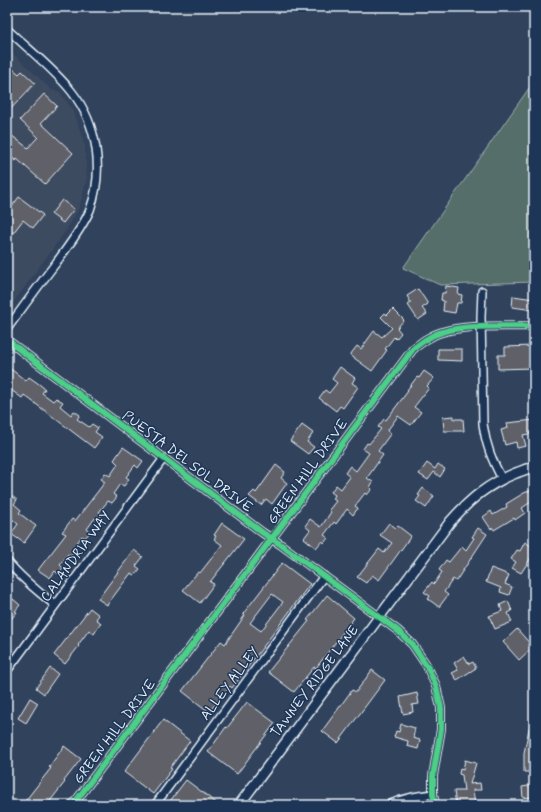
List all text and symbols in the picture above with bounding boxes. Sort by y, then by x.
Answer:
street label: PUESTA DEL SOL DRIVE [119,407,256,517]
street label: GREEN HILL DRIVE [263,415,352,528]
street label: CALANDRIA WAY [37,507,115,605]
street label: TAWNEY RIDGE LANE [267,622,363,741]
street label: ALLEY ALLEY [196,643,263,724]
street label: GREEN HILL DRIVE [70,676,160,787]

